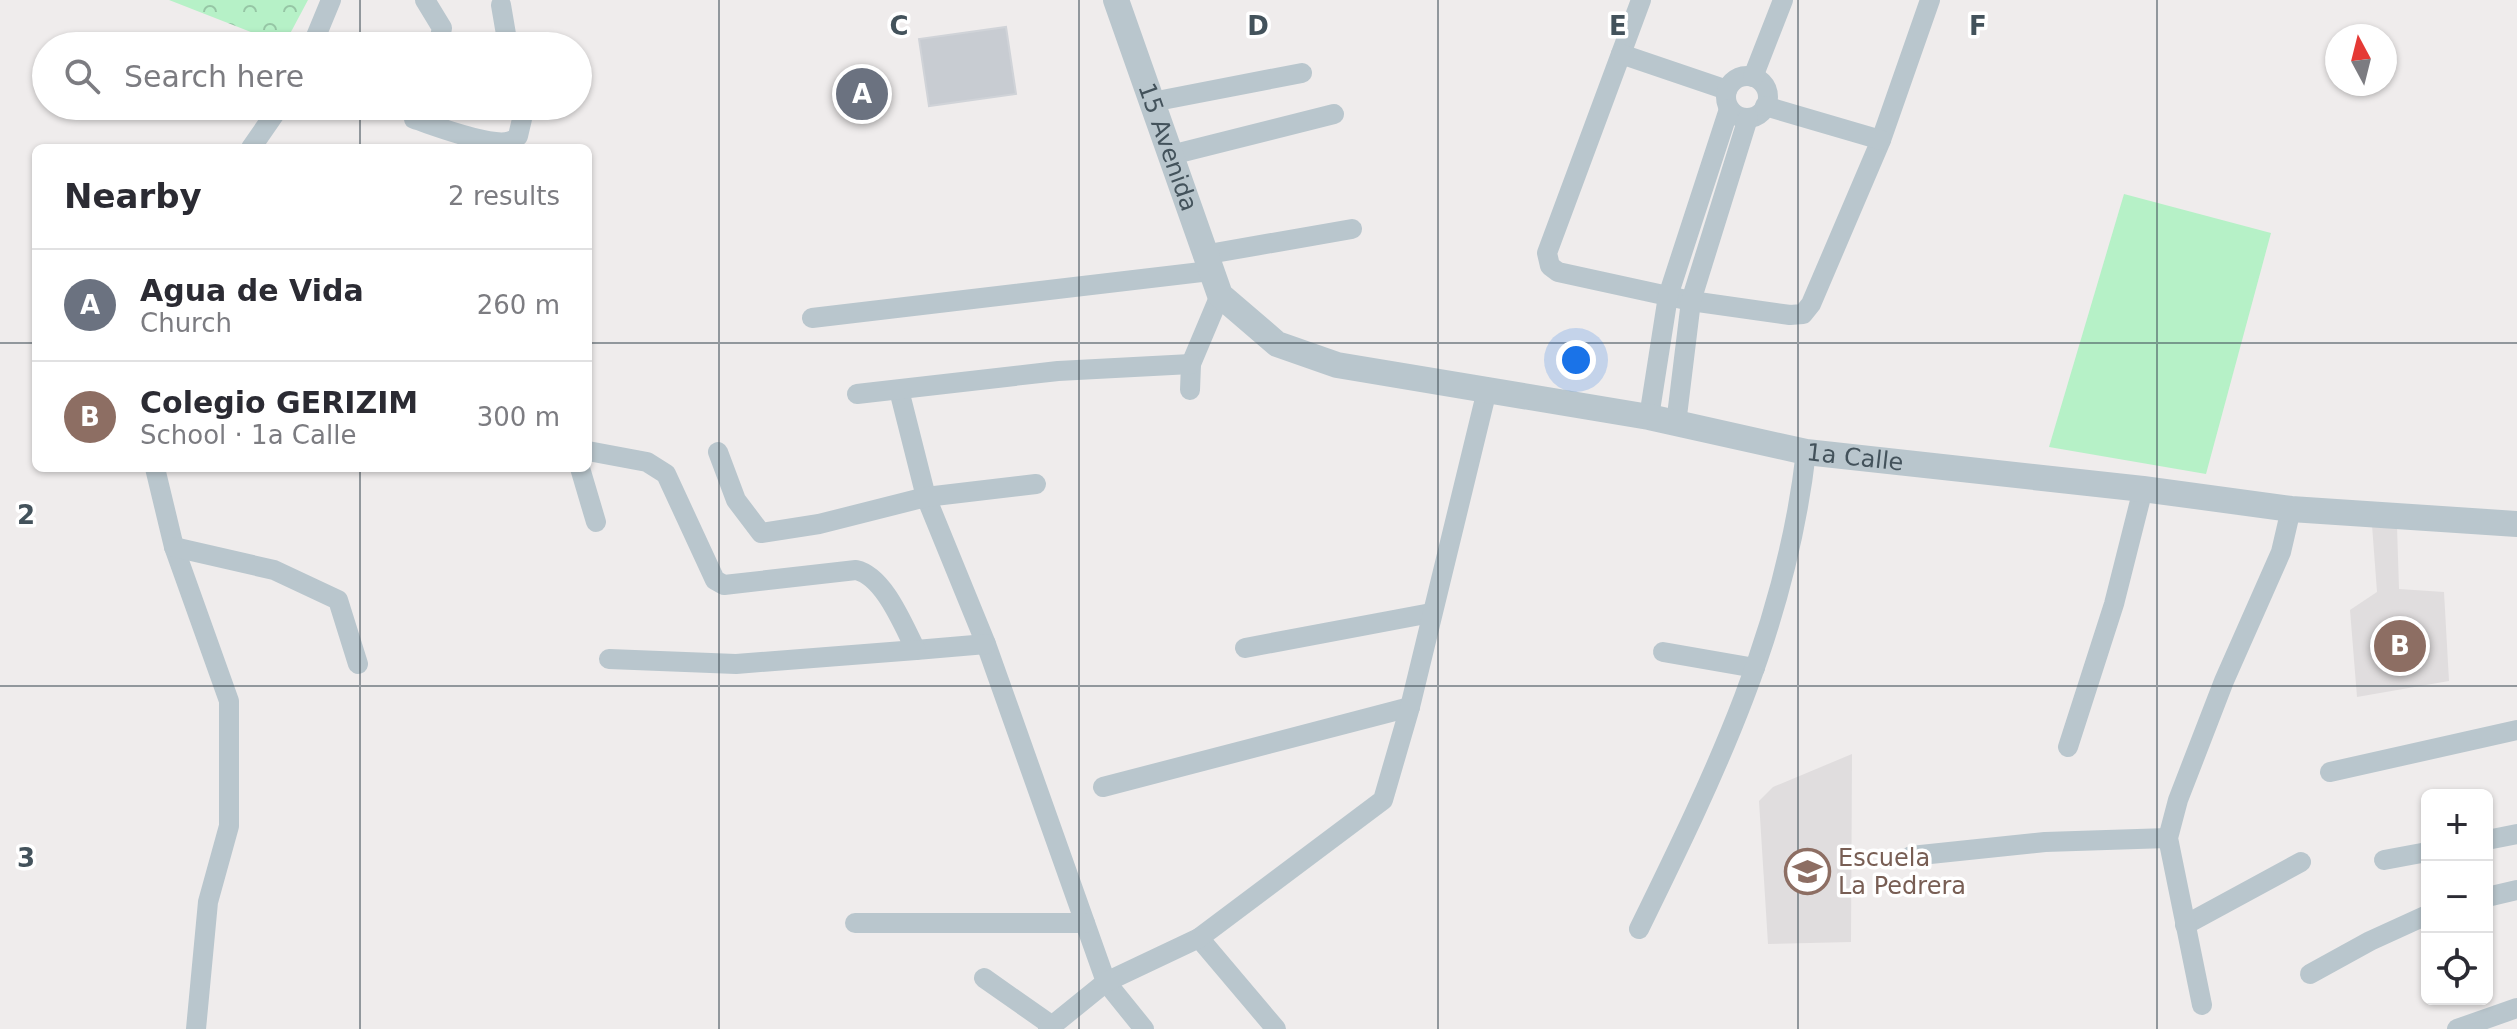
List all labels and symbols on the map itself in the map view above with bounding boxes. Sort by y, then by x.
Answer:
text: C [889,11,909,41]
text: D [1247,11,1269,41]
text: E [1609,11,1627,41]
text: F [1969,11,1987,41]
north arrow [2325,24,2397,96]
pin: A [836,64,888,124]
street label: 15 Avenida [1132,79,1203,215]
your location [1556,340,1596,380]
street label: 1a Calle [1805,438,1905,477]
text: 2 [17,500,35,530]
pin: B [2374,616,2426,676]
text: 3 [17,843,35,873]
place label: Escuela La Pedrera [1838,844,1966,900]
school or university icon: Escuela La Pedrera [1783,848,1831,896]

